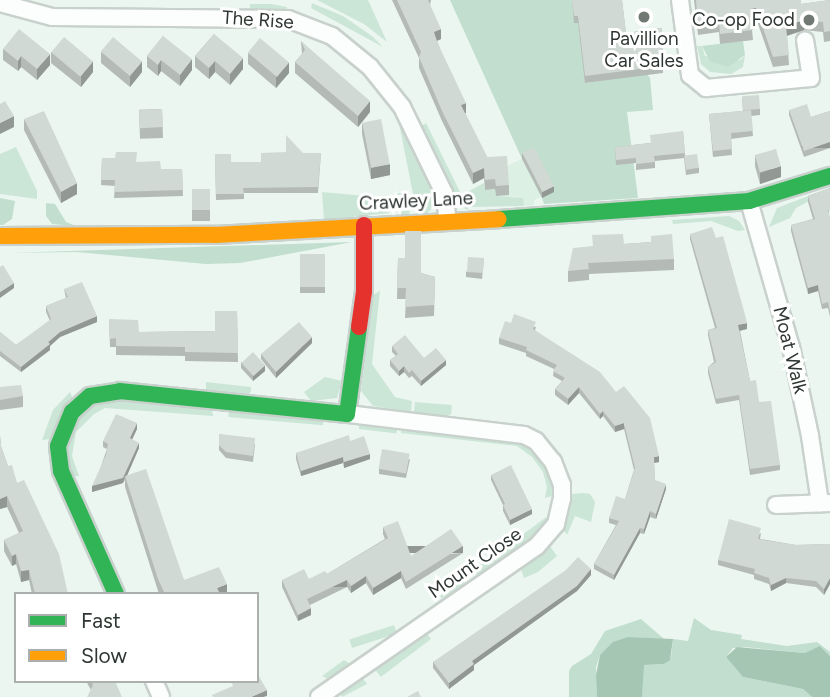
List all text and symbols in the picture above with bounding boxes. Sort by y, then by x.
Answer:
street label: The Rise [221,6,295,34]
marker: Pavillion Car Sales [636,9,652,25]
place label: Co-op Food [692,9,795,31]
marker: Co-op Food [801,12,817,28]
place label: Pavillion Car Sales [604,28,684,72]
street label: Crawley Lane [358,187,474,215]
street label: Moat Walk [768,304,812,396]
street label: Mount Close [424,523,526,603]
legend [14,592,259,683]
text: Fast [81,608,121,633]
text: Slow [81,643,127,668]

